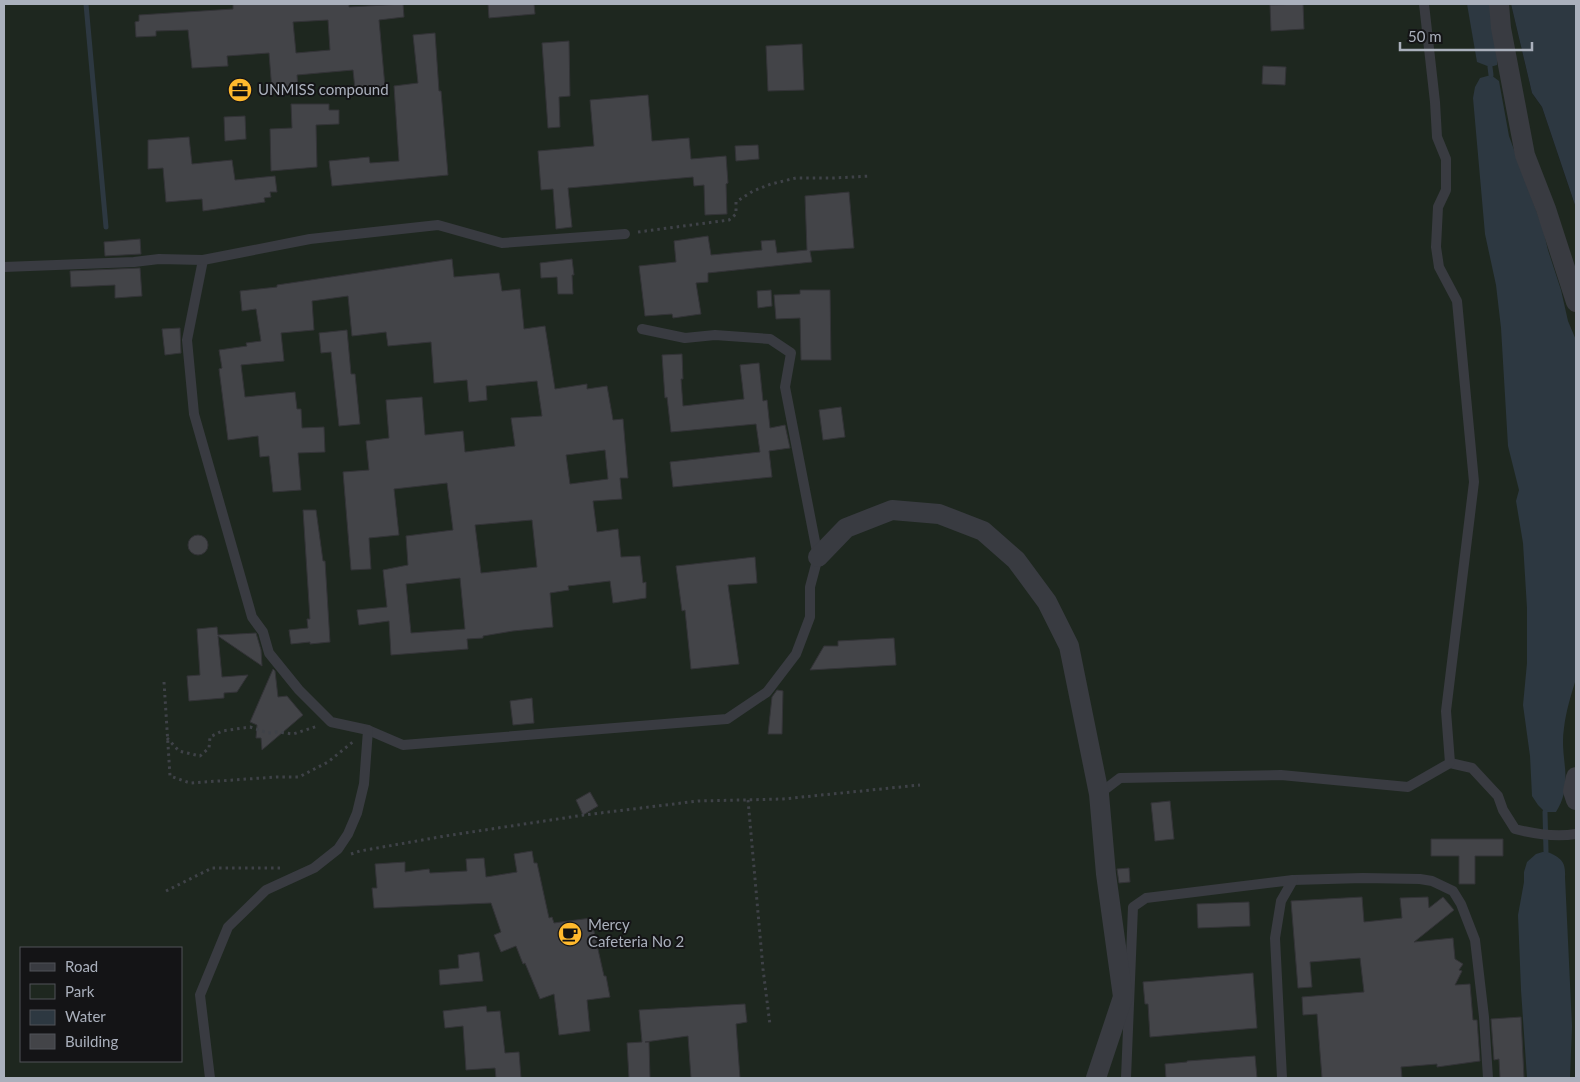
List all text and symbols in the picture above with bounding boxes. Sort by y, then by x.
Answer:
scale bar [1400,20,1532,52]
text: 50 m [1408,27,1442,45]
office icon: UNMISS compound [227,77,253,103]
place label: UNMISS compound [258,80,389,98]
place label: Mercy Cafeteria No 2 [588,915,684,950]
cafe icon: Mercy Cafeteria No 2 [557,921,583,947]
legend [20,947,182,1062]
text: Road [65,957,98,975]
text: Park [65,982,95,1000]
text: Water [65,1007,106,1025]
text: Building [65,1032,118,1050]

